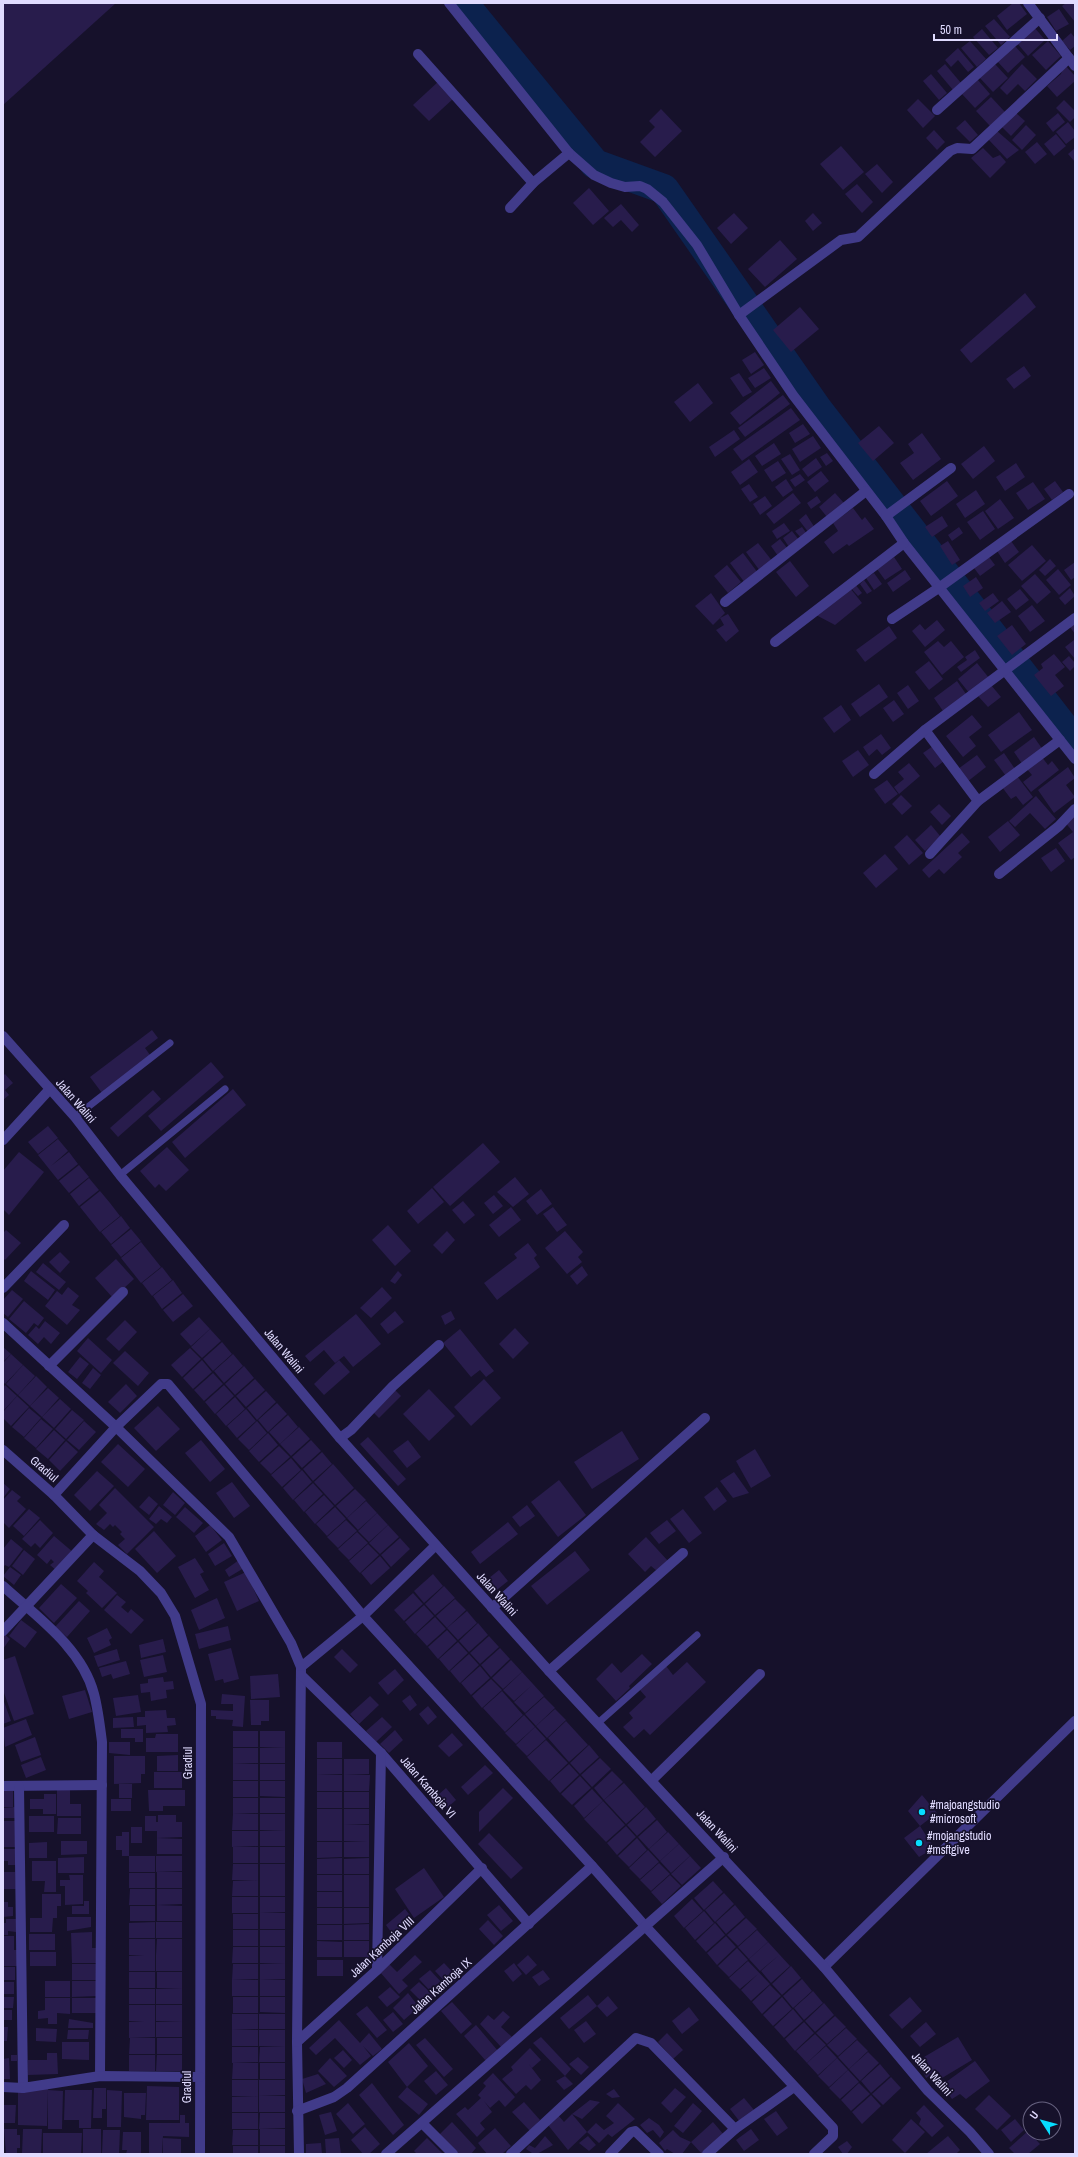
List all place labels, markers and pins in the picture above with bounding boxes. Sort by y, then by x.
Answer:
place label: #majoangstudio #microsoft [930,1797,1000,1827]
marker: #majoangstudio #microsoft [917,1807,927,1817]
place label: #mojangstudio #msftgive [927,1828,992,1858]
marker: #mojangstudio #msftgive [914,1838,924,1848]

